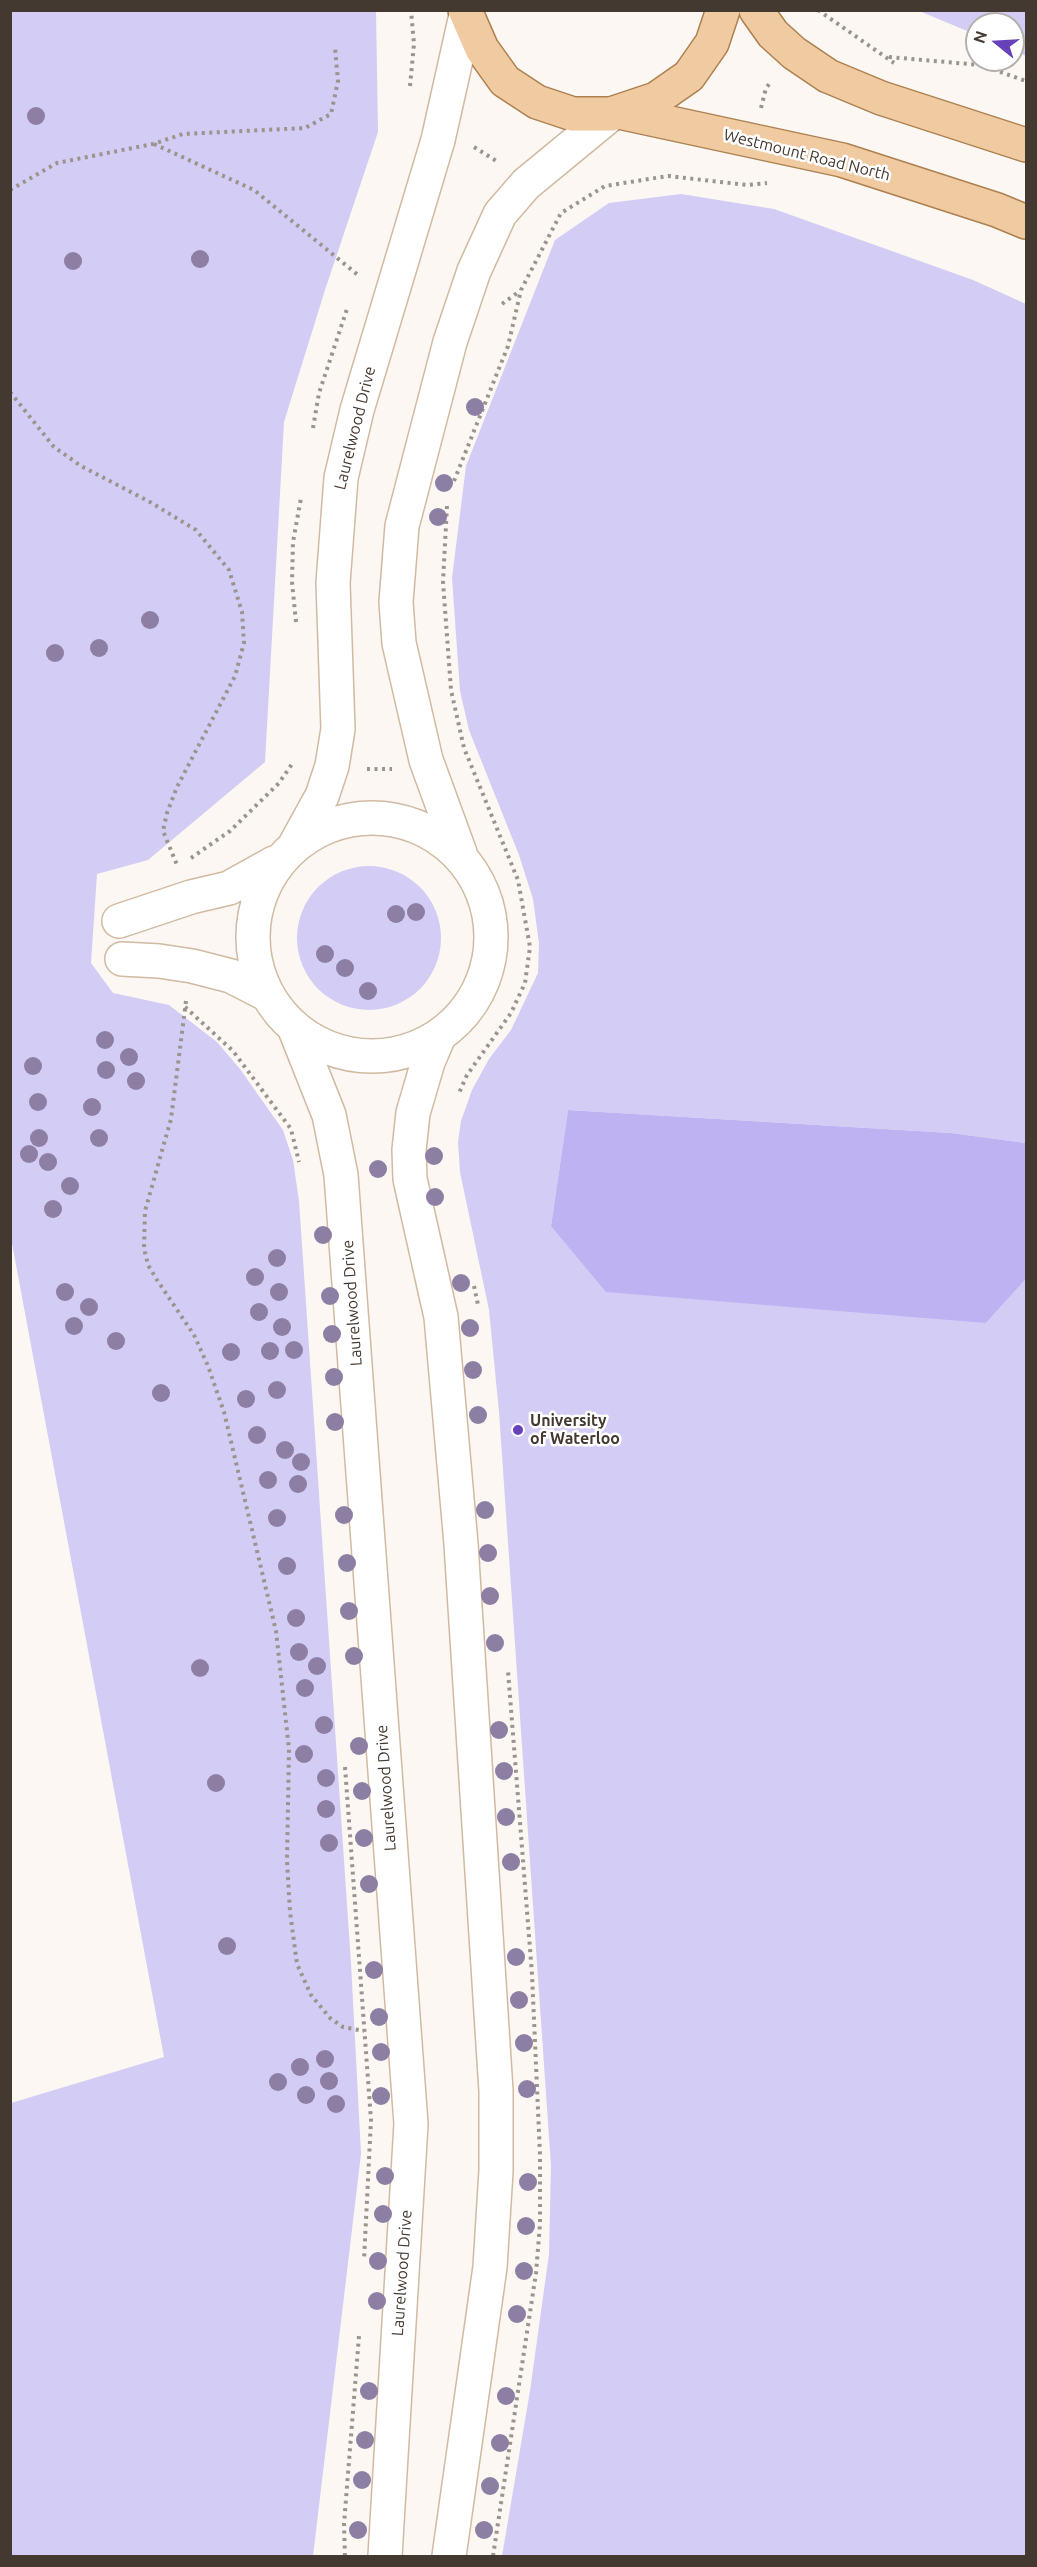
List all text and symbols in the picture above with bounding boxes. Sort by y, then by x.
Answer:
north arrow [965,12,1025,72]
text: N [969,29,990,46]
street label: Westmount Road North [722,125,892,185]
street label: Laurelwood Drive [330,364,380,492]
street label: Laurelwood Drive [338,1239,366,1367]
place label: University of Waterloo [530,1411,620,1449]
marker: University of Waterloo [511,1423,525,1437]
street label: Laurelwood Drive [372,1724,400,1852]
street label: Laurelwood Drive [388,2209,416,2337]

